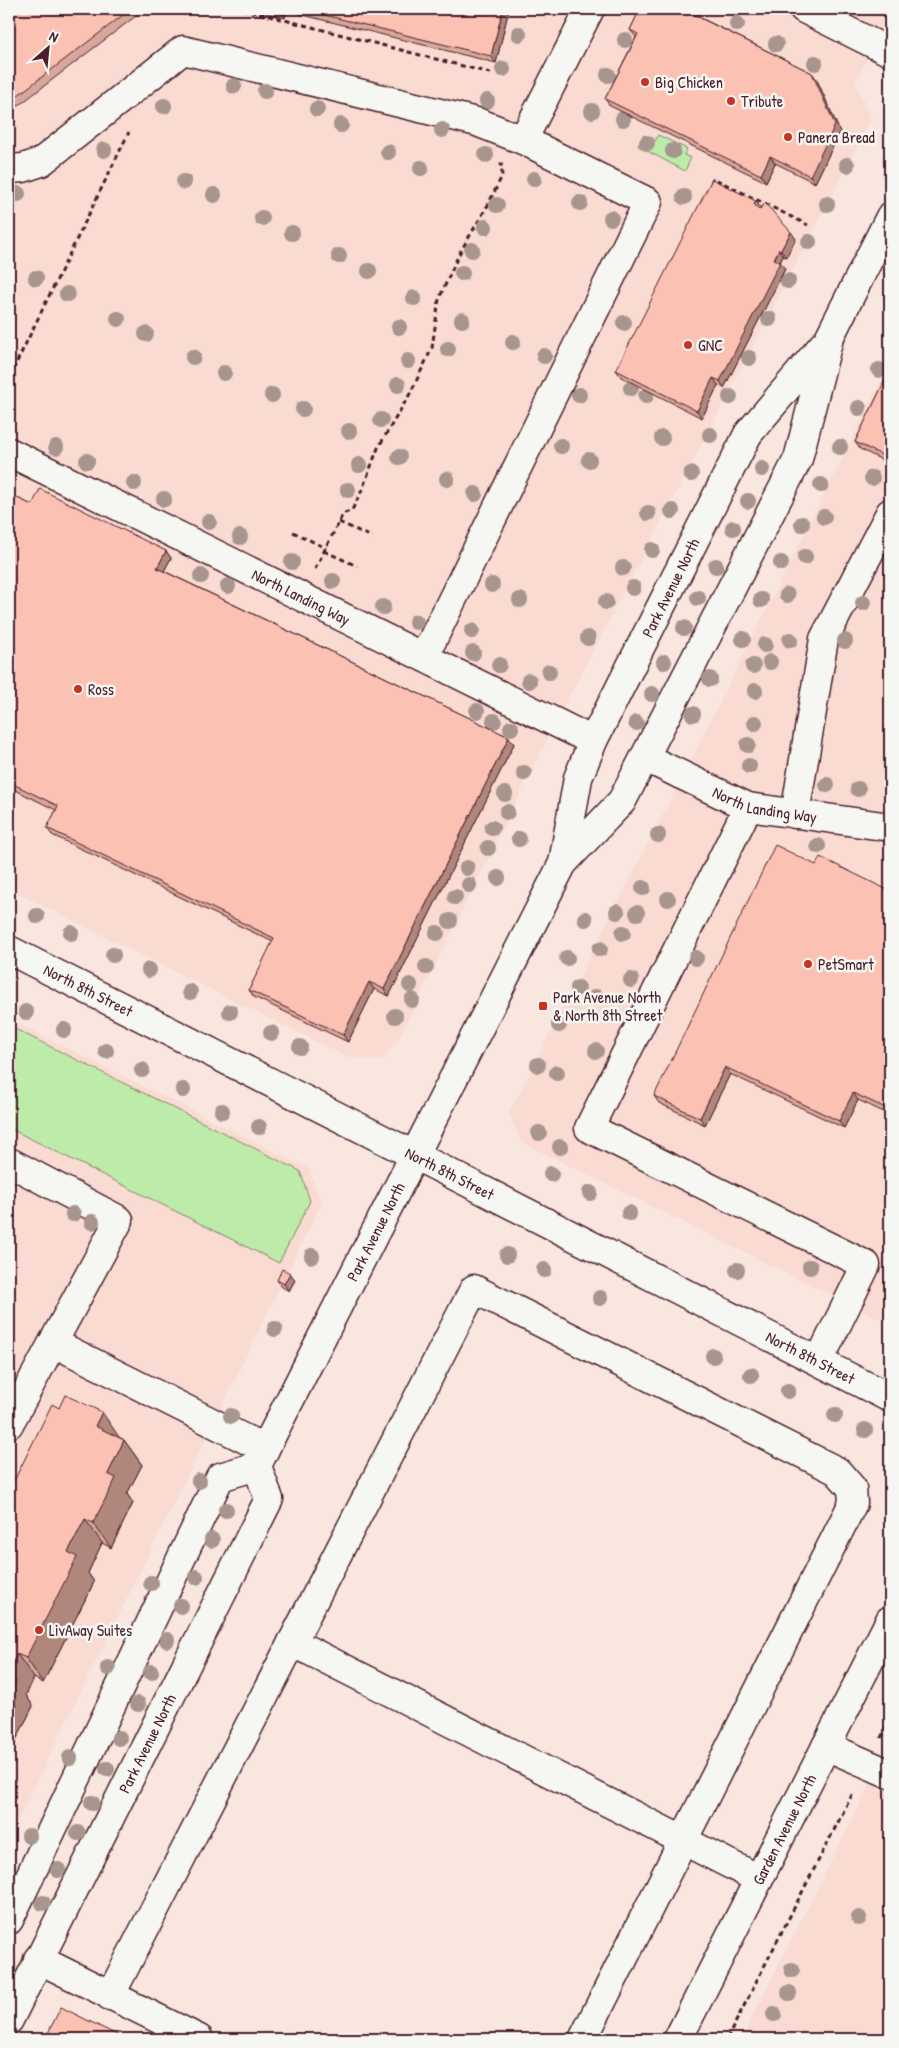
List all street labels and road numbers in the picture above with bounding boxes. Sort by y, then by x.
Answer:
street label: Park Avenue North [636,534,705,641]
street label: North Landing Way [248,563,354,630]
street label: North Landing Way [709,781,819,828]
street label: North 8th Street [40,958,137,1022]
street label: North 8th Street [401,1141,498,1205]
street label: Park Avenue North [341,1178,410,1285]
street label: North 8th Street [762,1325,859,1389]
street label: Park Avenue North [113,1690,181,1797]
street label: Garden Avenue North [747,1770,821,1888]

